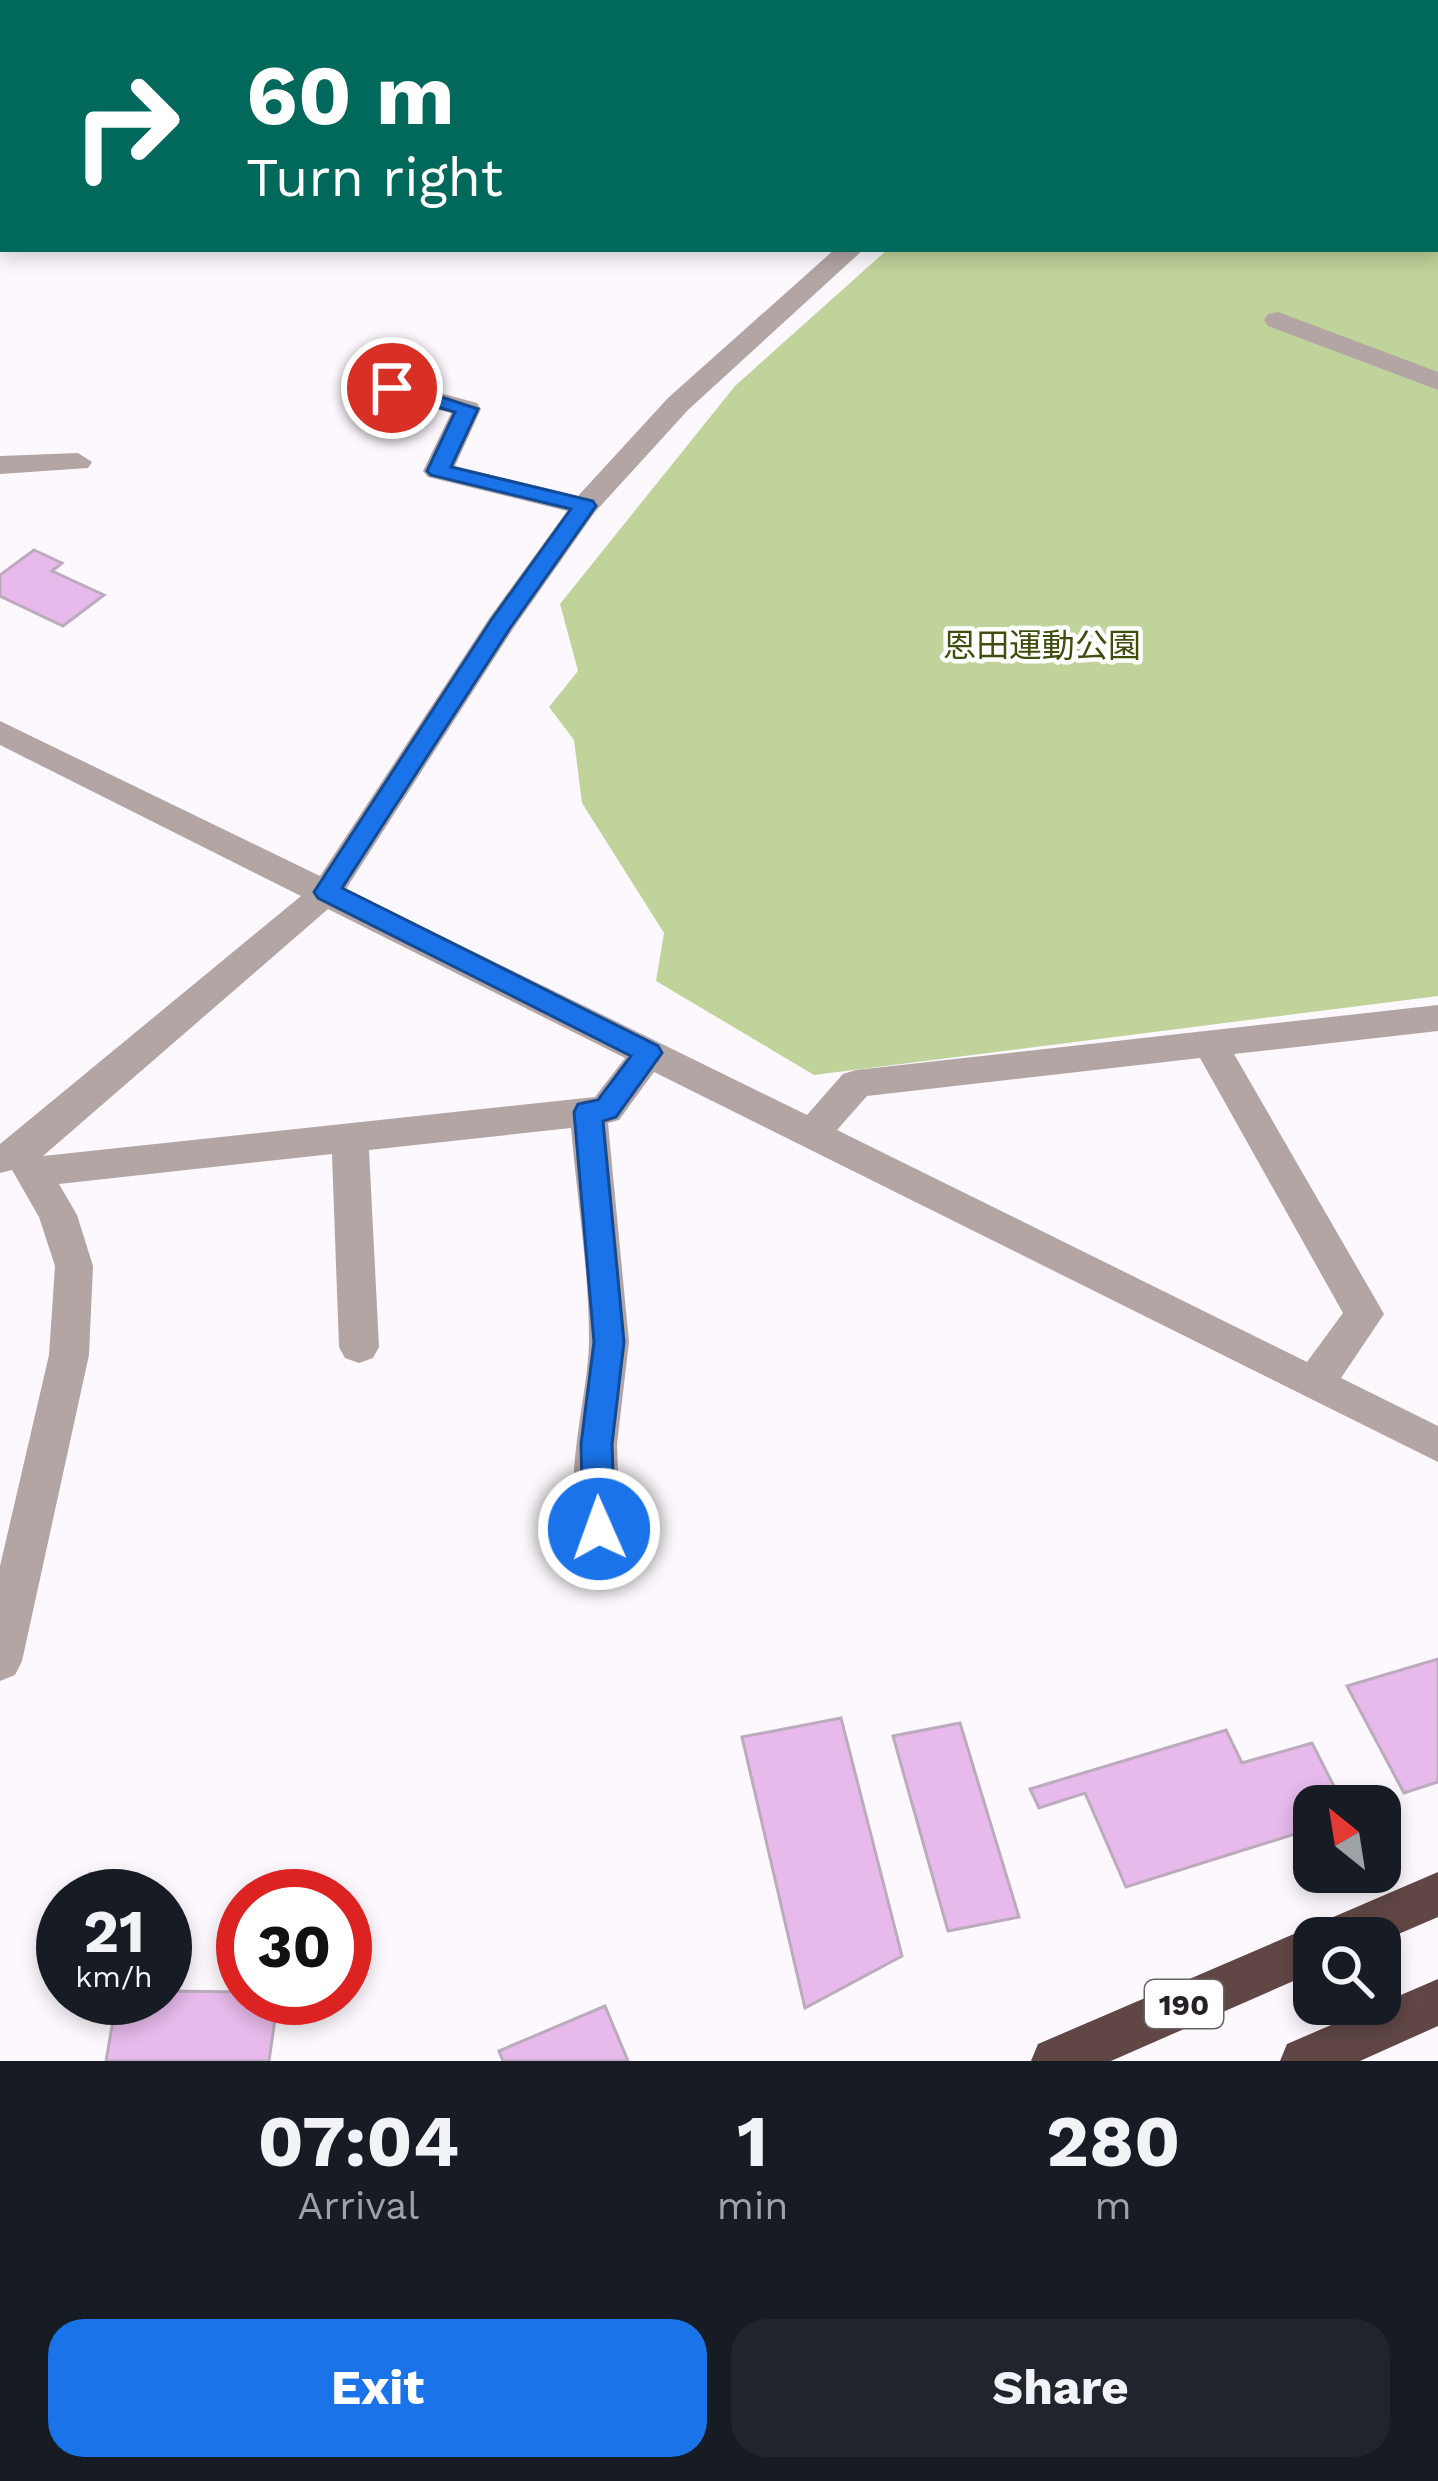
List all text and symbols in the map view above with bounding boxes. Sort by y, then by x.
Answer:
text: 60 m [246,46,455,144]
icon: right [48,48,204,204]
text: Turn right [246,146,503,209]
pin [341,337,443,439]
icon: arrive [359,355,425,421]
park label: 恩田運動公園 [943,626,1141,665]
position arrow [536,1466,662,1592]
north arrow [1293,1785,1401,1893]
map controls [1293,1785,1401,2025]
speed limit sign: 30 [216,1869,372,2025]
text: 21 [83,1896,145,1967]
button: search [1293,1917,1401,2025]
text: km/h [75,1959,153,1994]
road number: 190 [1145,1980,1223,2028]
text: 07:04 [258,2099,459,2183]
text: 1 [737,2099,768,2183]
text: 280 [1046,2099,1180,2183]
text: Arrival [298,2183,419,2228]
text: min [717,2183,788,2228]
text: m [1095,2183,1132,2228]
button: Exit [48,2319,707,2457]
button: Share [731,2319,1390,2457]

